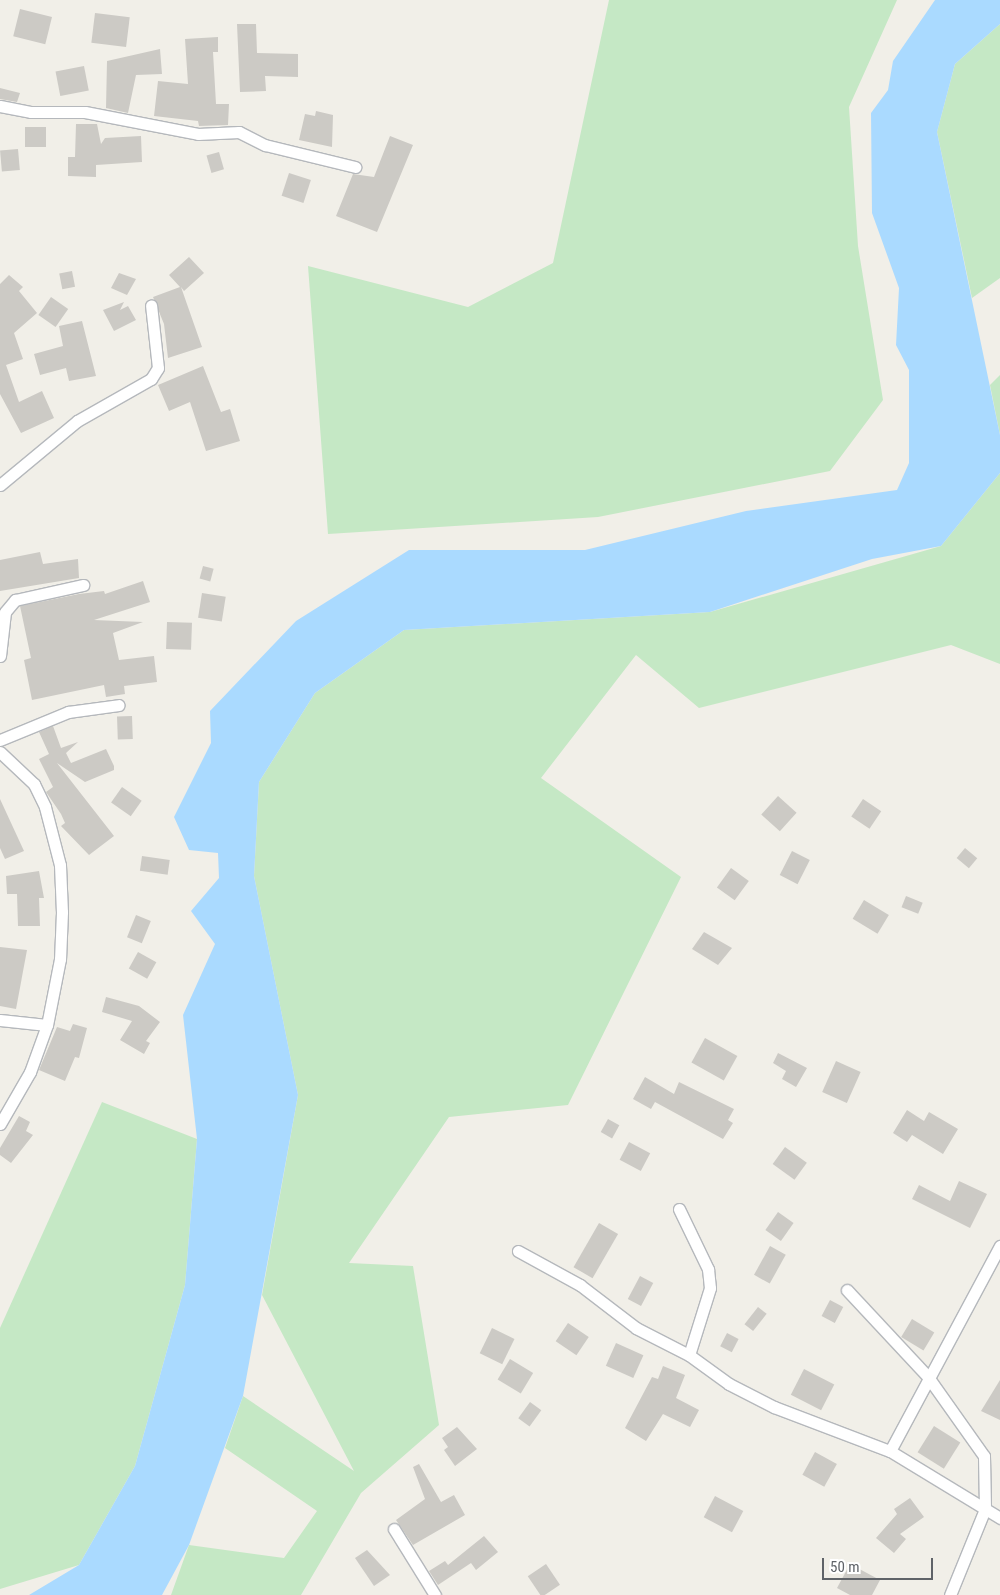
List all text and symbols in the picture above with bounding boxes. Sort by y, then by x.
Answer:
scale bar [825,1548,936,1580]
text: 50 m [830,1558,860,1576]

